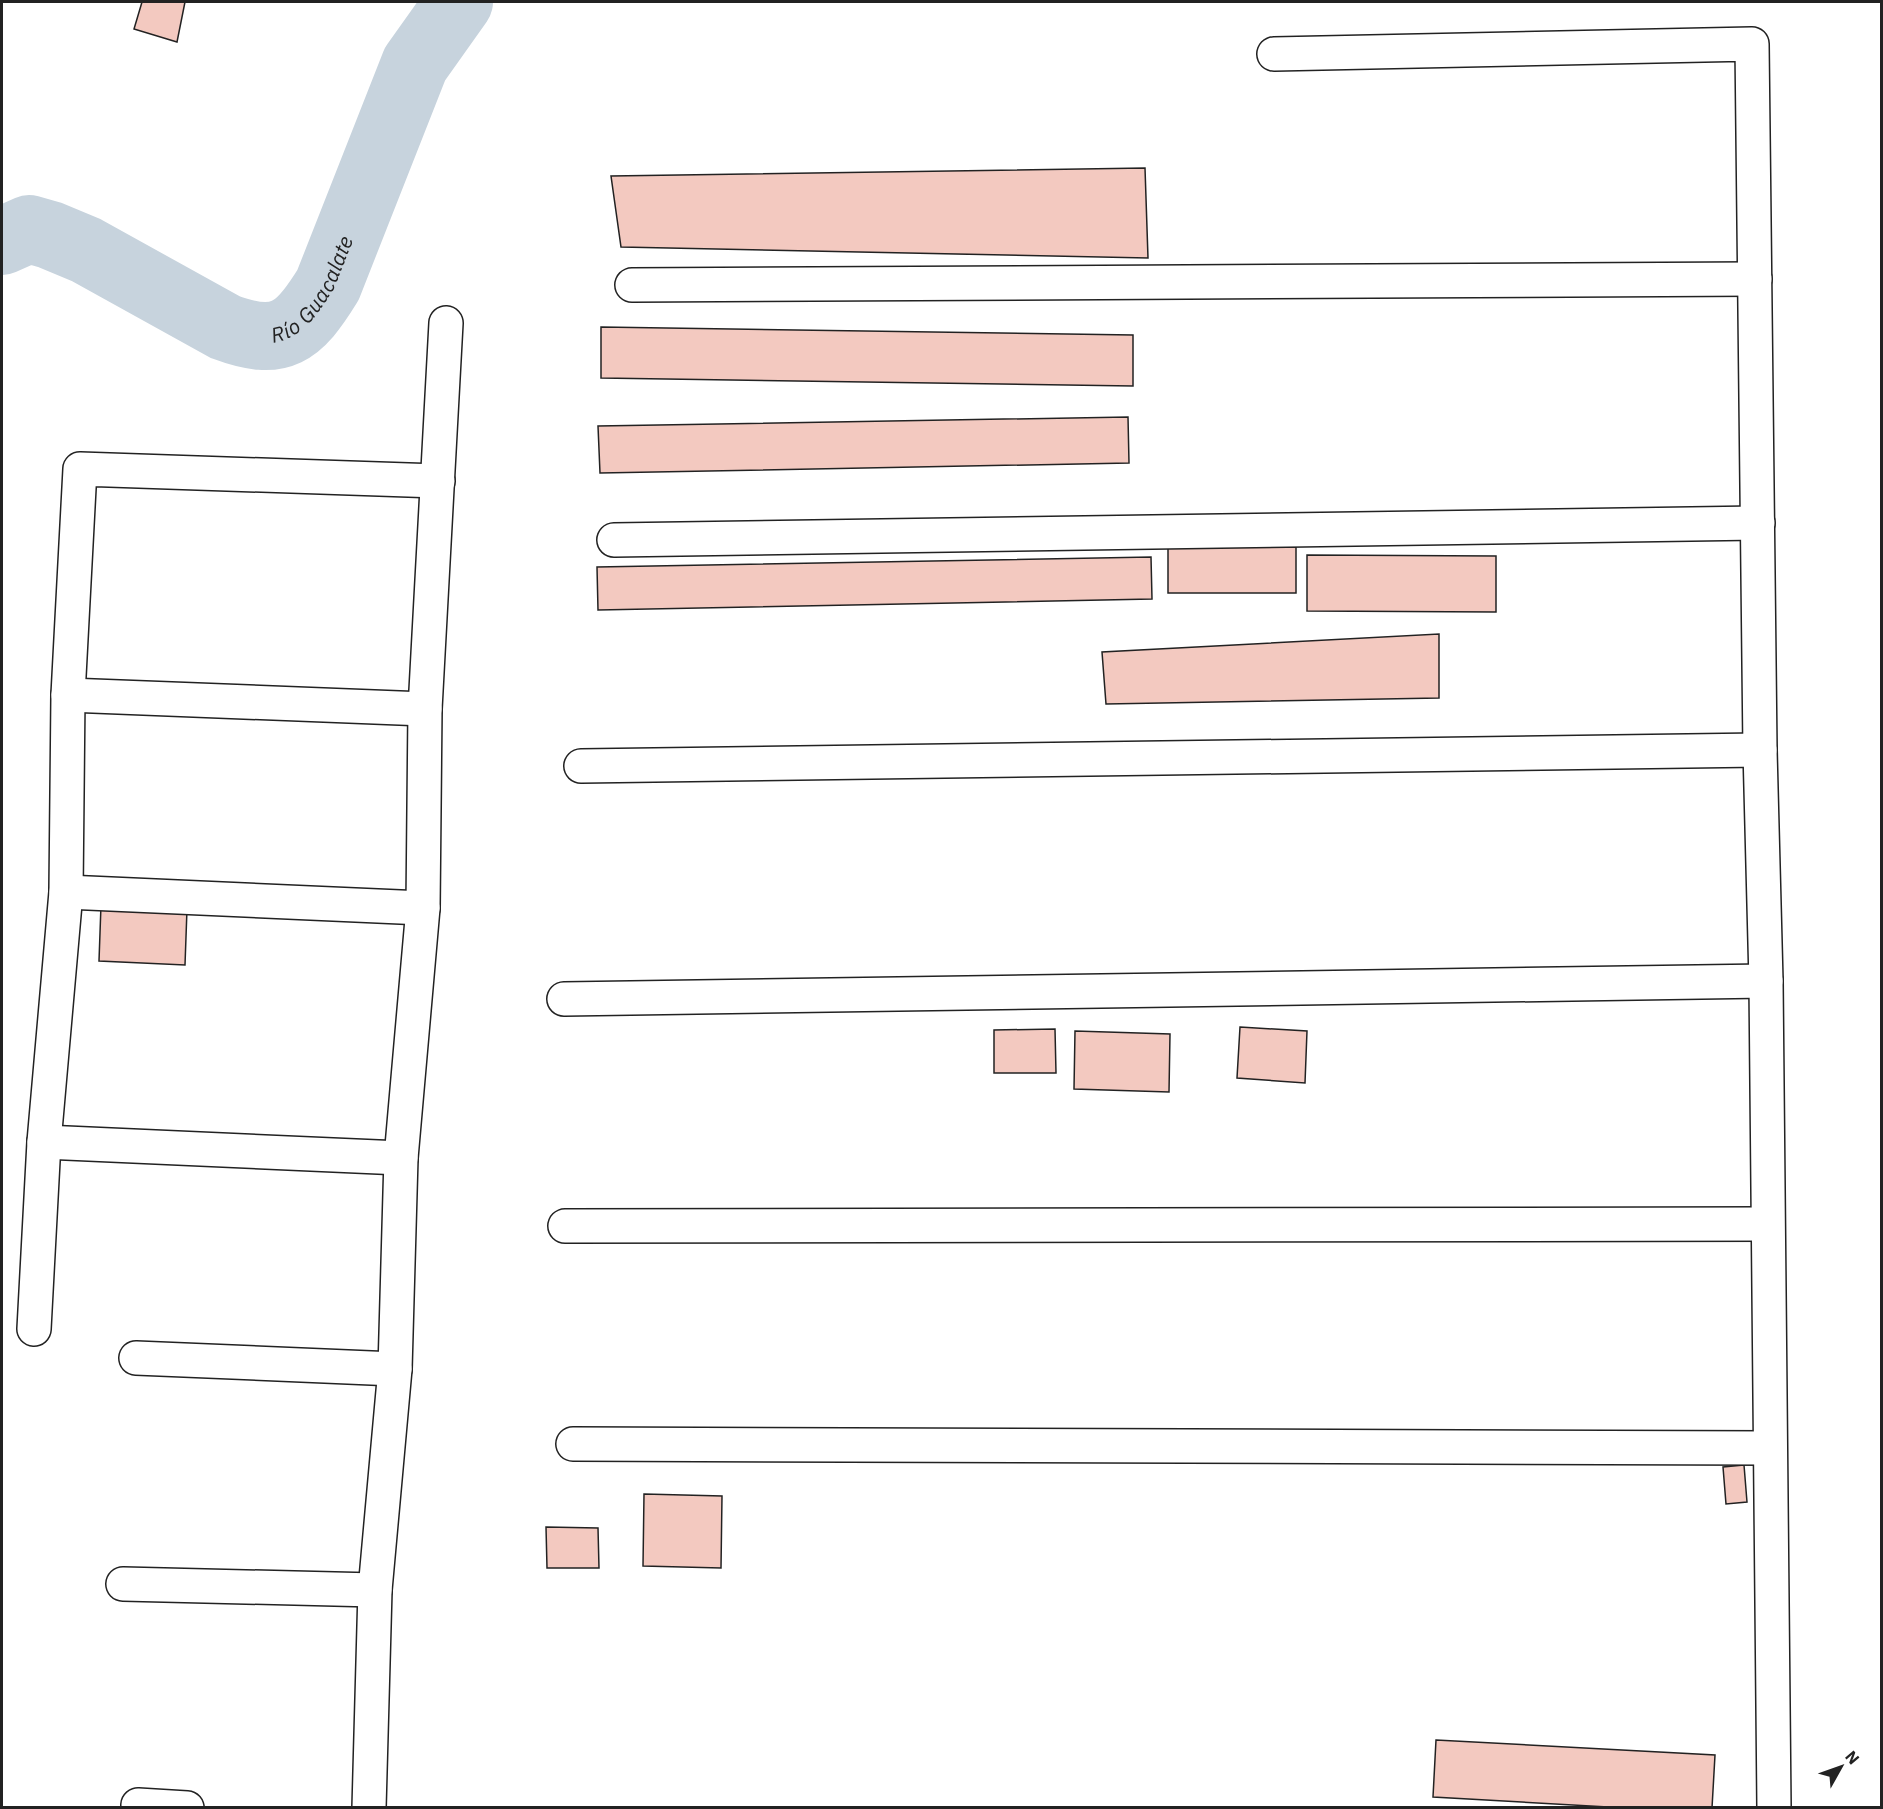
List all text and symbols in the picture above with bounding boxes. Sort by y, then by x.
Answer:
water label: Río Guacalate [268,231,359,349]
north arrow [1811,1737,1871,1797]
text: N [1841,1746,1864,1768]

